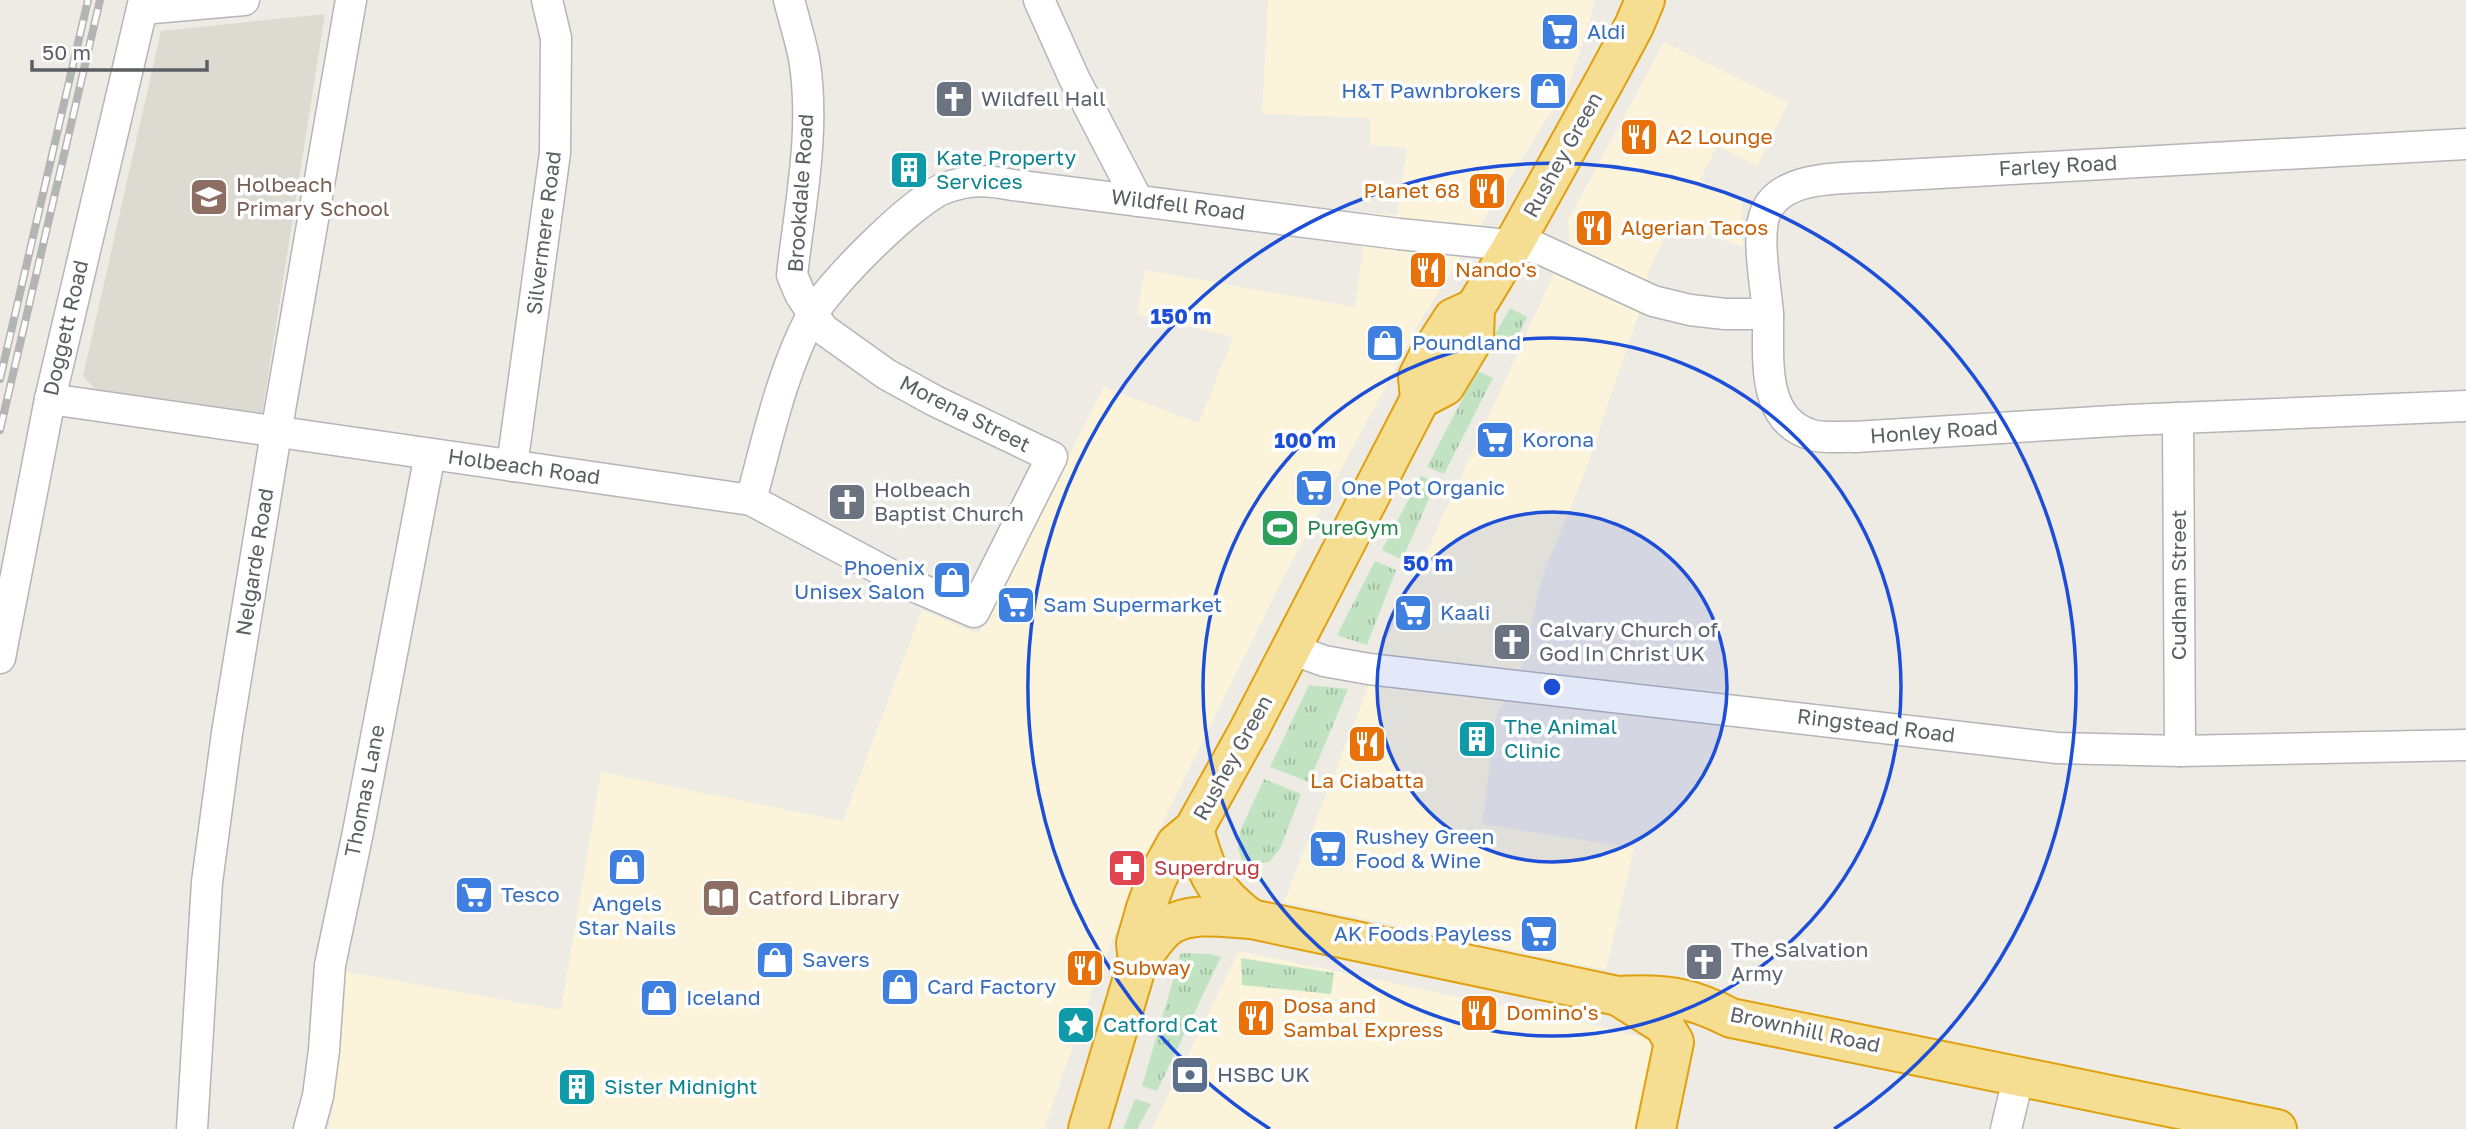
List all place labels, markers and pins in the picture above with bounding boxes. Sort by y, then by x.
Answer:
supermarket icon: Aldi [1539,11,1581,53]
place label: Aldi [1587,18,1626,44]
shop icon: H&T Pawnbrokers [1527,70,1569,112]
place label: H&T Pawnbrokers [1341,77,1521,103]
church icon: Wildfell Hall [933,78,975,120]
place label: Wildfell Hall [981,85,1106,111]
restaurant icon: A2 Lounge [1618,116,1660,158]
place label: A2 Lounge [1666,123,1773,149]
place label: Kate Property Services [936,144,1077,194]
building icon: Kate Property Services [888,149,930,191]
restaurant icon: Planet 68 [1466,170,1508,212]
place label: Holbeach Primary School [236,171,390,221]
school or university icon: Holbeach Primary School [188,176,230,218]
place label: Planet 68 [1363,177,1460,203]
restaurant icon: Algerian Tacos [1573,207,1615,249]
place label: Algerian Tacos [1621,214,1768,240]
restaurant icon: Nando's [1407,249,1449,291]
place label: Nando's [1455,256,1537,282]
shop icon: Poundland [1364,322,1406,364]
place label: Poundland [1412,329,1521,355]
supermarket icon: Korona [1474,419,1516,461]
place label: Korona [1522,426,1594,452]
supermarket icon: One Pot Organic [1293,467,1335,509]
place label: One Pot Organic [1341,474,1505,500]
place label: Holbeach Baptist Church [874,476,1024,526]
church icon: Holbeach Baptist Church [826,481,868,523]
sports icon: PureGym [1259,507,1301,549]
place label: PureGym [1307,514,1399,540]
place label: Phoenix Unisex Salon [794,554,925,604]
shop icon: Phoenix Unisex Salon [931,559,973,601]
supermarket icon: Sam Supermarket [995,584,1037,626]
place label: Sam Supermarket [1043,591,1222,617]
supermarket icon: Kaali [1392,592,1434,634]
place label: Kaali [1440,599,1490,625]
place label: Calvary Church of God In Christ UK [1539,616,1718,666]
church icon: Calvary Church of God In Christ UK [1491,621,1533,663]
centre of rings [1540,675,1564,699]
place label: The Animal Clinic [1504,713,1617,763]
building icon: The Animal Clinic [1456,718,1498,760]
restaurant icon: La Ciabatta [1346,723,1388,765]
place label: La Ciabatta [1310,767,1424,793]
place label: Rushey Green Food & Wine [1355,823,1494,873]
supermarket icon: Rushey Green Food & Wine [1307,828,1349,870]
shop icon: Angels Star Nails [606,846,648,888]
pharmacy icon: Superdrug [1106,847,1148,889]
place label: Superdrug [1154,854,1260,880]
supermarket icon: Tesco [453,874,495,916]
library icon: Catford Library [700,877,742,919]
place label: Tesco [501,881,560,907]
place label: Catford Library [748,884,900,910]
place label: Angels Star Nails [578,890,676,940]
supermarket icon: AK Foods Payless [1518,913,1560,955]
place label: AK Foods Payless [1334,920,1512,946]
place label: The Salvation Army [1731,936,1868,986]
shop icon: Savers [754,939,796,981]
church icon: The Salvation Army [1683,941,1725,983]
place label: Savers [802,946,870,972]
restaurant icon: Subway [1064,947,1106,989]
place label: Subway [1112,954,1191,980]
shop icon: Card Factory [879,966,921,1008]
place label: Card Factory [927,973,1056,999]
shop icon: Iceland [638,977,680,1019]
place label: Iceland [686,984,761,1010]
place label: Dosa and Sambal Express [1283,992,1443,1042]
restaurant icon: Domino's [1458,992,1500,1034]
restaurant icon: Dosa and Sambal Express [1235,997,1277,1039]
place label: Domino's [1506,999,1599,1025]
place icon: Catford Cat [1055,1004,1097,1046]
place label: Catford Cat [1103,1011,1218,1037]
bank icon: HSBC UK [1169,1054,1211,1096]
place label: HSBC UK [1217,1061,1310,1087]
building icon: Sister Midnight [556,1066,598,1108]
place label: Sister Midnight [604,1073,757,1099]

